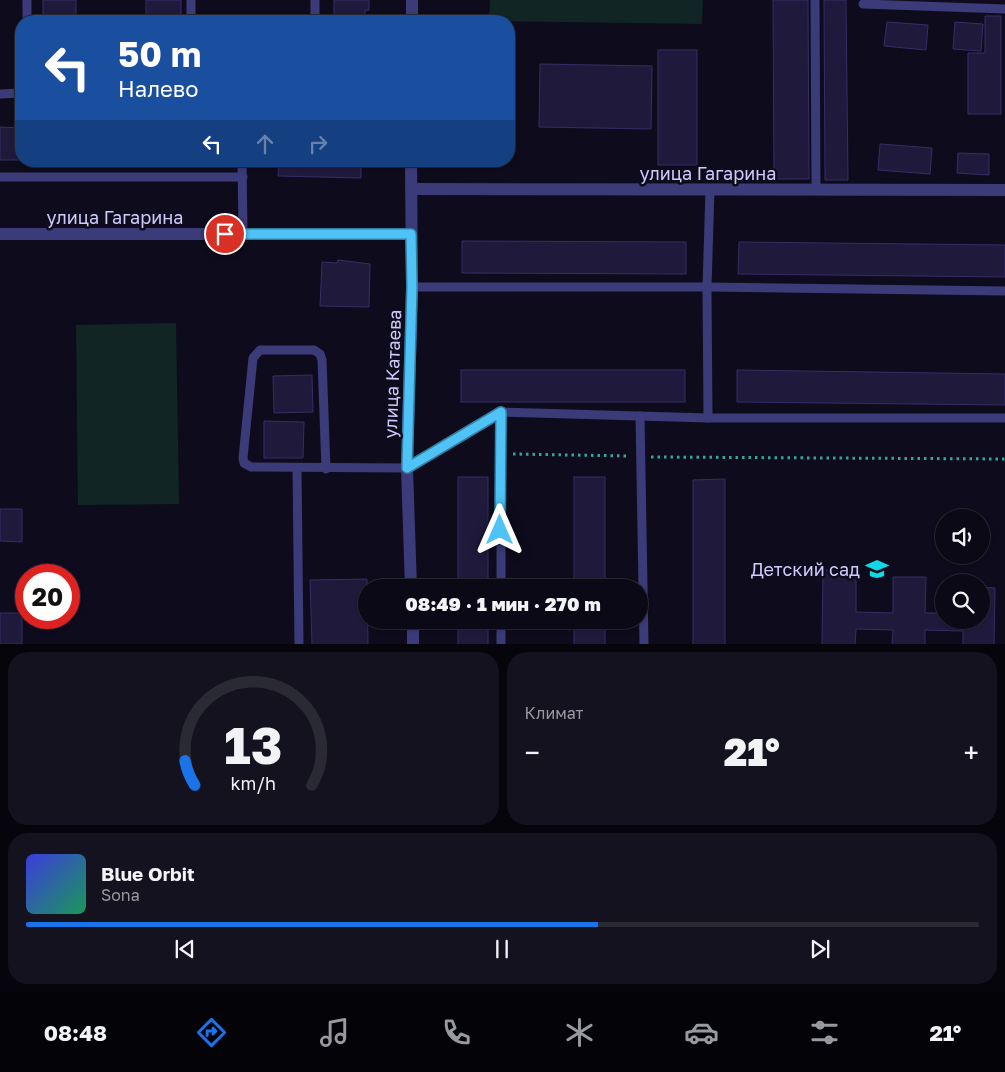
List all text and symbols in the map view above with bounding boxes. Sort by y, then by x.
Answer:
text: 50 m [118,33,201,75]
icon: left [35,35,100,100]
text: Налево [118,75,198,102]
icon: left [198,130,226,158]
icon: ahead [251,130,279,158]
icon: right [304,130,332,158]
street label: улица Гагарина [640,162,776,184]
street label: улица Гагарина [47,206,183,228]
pin [204,213,246,255]
icon: arrive [211,220,239,248]
street label: улица Катаева [379,309,405,439]
position arrow [473,503,525,555]
map controls [935,509,990,629]
button: sound [935,509,990,564]
school or university icon: Детский сад [864,556,890,582]
place label: Детский сад [751,558,860,580]
speed limit sign: 20 [15,564,80,629]
button: search [935,574,990,629]
text: 08:49 · 1 мин · 270 m [405,592,601,615]
text: Климат [525,703,583,723]
text: 13 [224,713,283,775]
text: 21° [724,729,780,774]
text: − [525,736,540,769]
text: + [964,736,979,769]
text: km/h [231,772,276,794]
text: Blue Orbit [101,862,195,885]
text: Sona [101,885,140,905]
icon: previous [171,935,199,963]
icon: pause [488,935,516,963]
icon: next [806,935,834,963]
icon: directions [194,1015,229,1050]
icon: music [317,1015,352,1050]
icon: phone [439,1015,474,1050]
icon: climate [562,1015,597,1050]
icon: car [684,1015,719,1050]
icon: filters [807,1015,842,1050]
text: 08:48 [44,1019,107,1046]
text: 21° [929,1019,961,1046]

